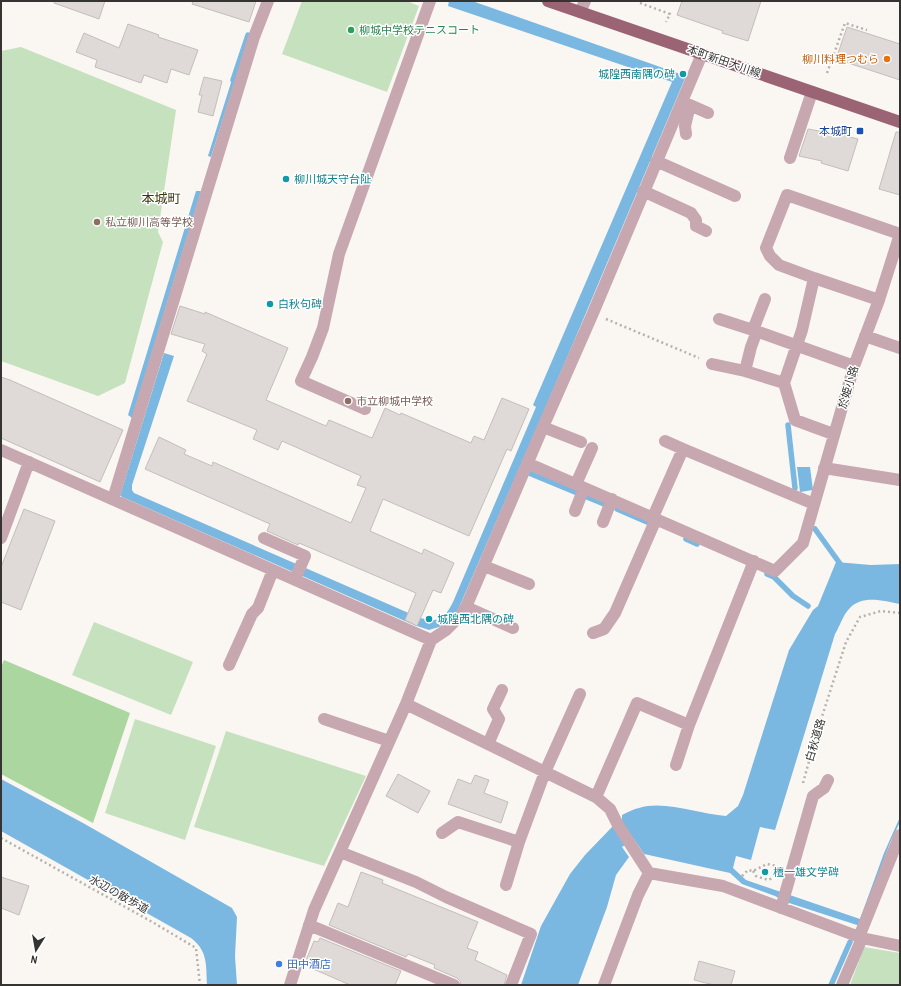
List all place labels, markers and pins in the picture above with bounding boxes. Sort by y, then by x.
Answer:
place label: 柳城中学校テニスコート [359,23,480,37]
marker: 柳城中学校テニスコート [346,25,356,35]
place label: 柳川料理つむら [802,52,879,66]
marker: 柳川料理つむら [882,54,892,64]
place label: 城隍西南隅の碑 [598,67,675,81]
marker: 城隍西南隅の碑 [678,69,688,79]
place label: 本城町 [819,124,852,138]
marker: 本城町 [855,126,865,136]
place label: 柳川城天守台阯 [294,172,371,186]
marker: 柳川城天守台阯 [281,174,291,184]
place label: 私立柳川高等学校 [105,215,193,229]
marker: 私立柳川高等学校 [92,217,102,227]
place label: 白秋句碑 [278,297,322,311]
marker: 白秋句碑 [265,299,275,309]
place label: 市立柳城中学校 [356,394,433,408]
marker: 市立柳城中学校 [343,396,353,406]
place label: 城隍西北隅の碑 [437,612,514,626]
marker: 城隍西北隅の碑 [424,614,434,624]
place label: 檀一雄文学碑 [773,865,839,879]
marker: 檀一雄文学碑 [760,867,770,877]
place label: 田中酒店 [287,957,331,971]
marker: 田中酒店 [274,959,284,969]

